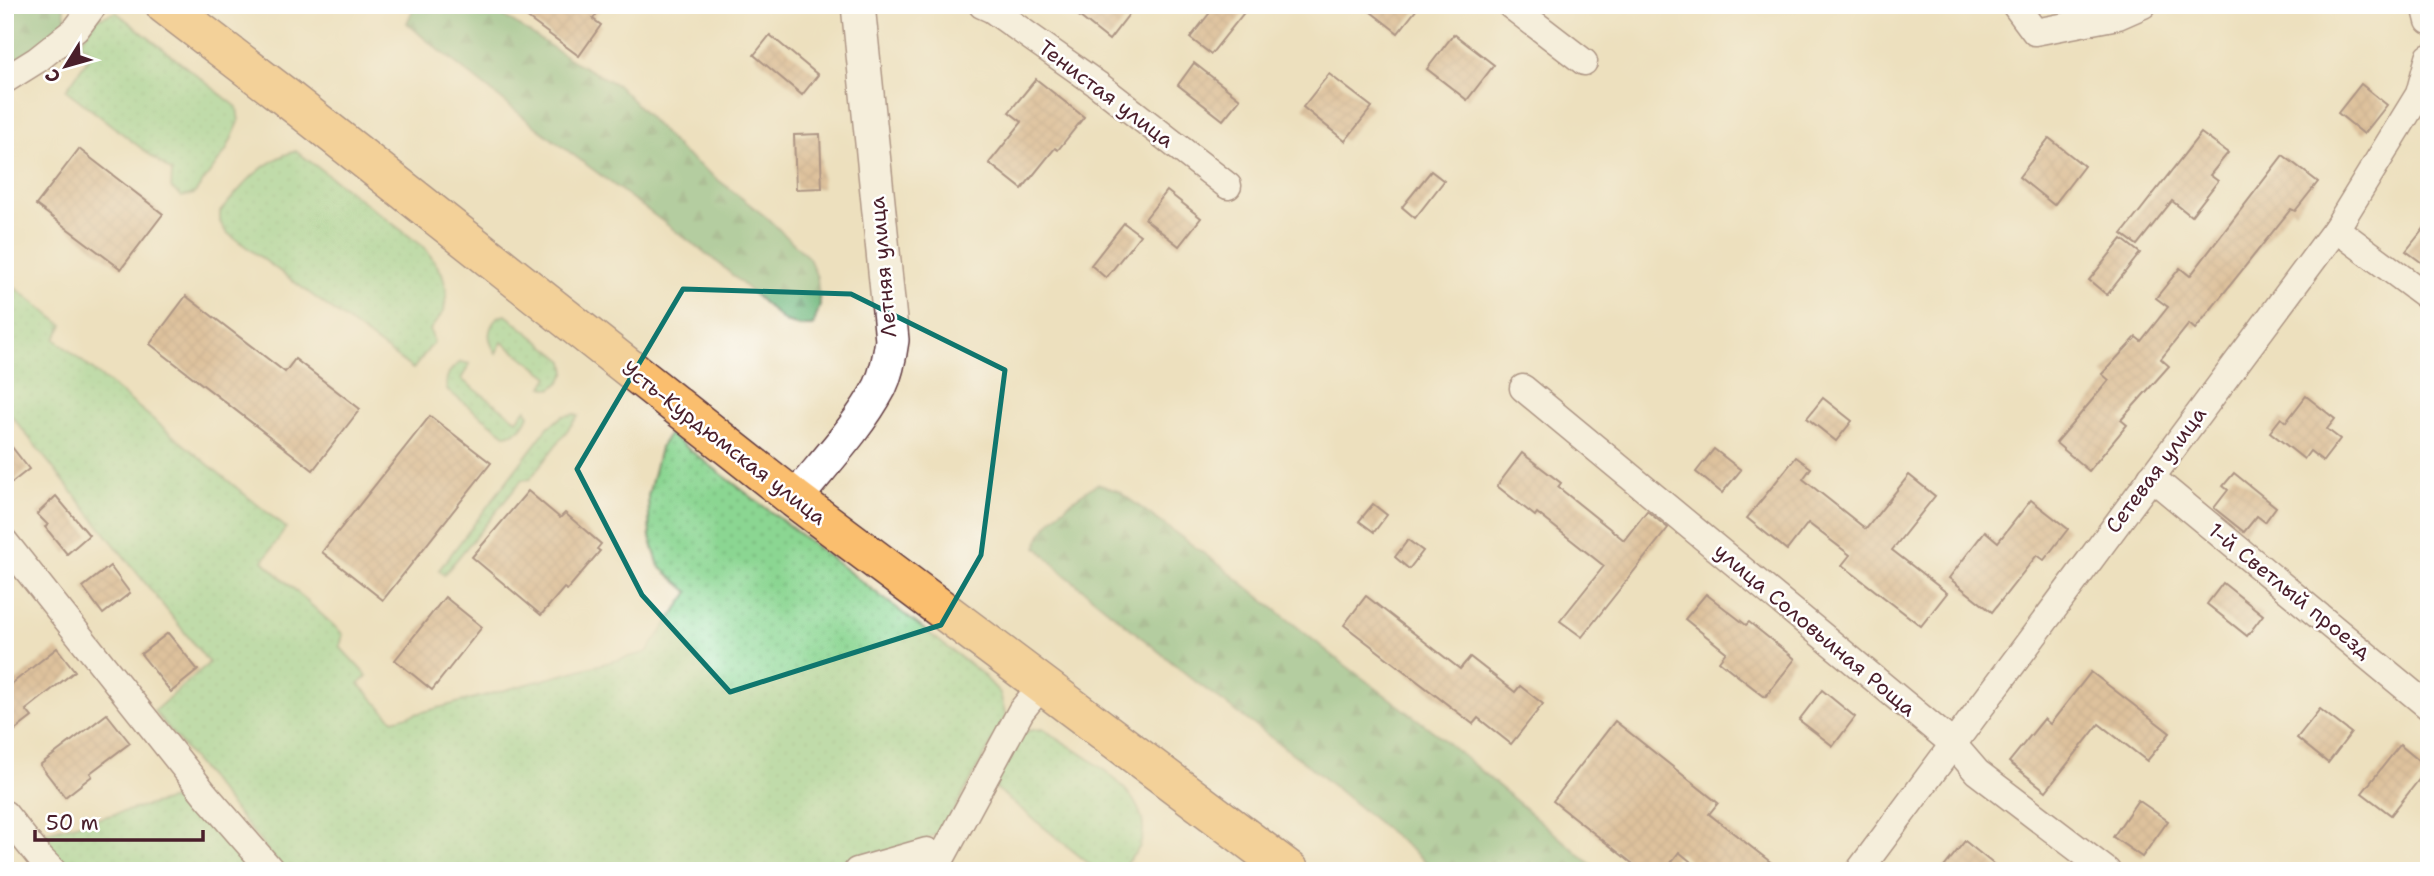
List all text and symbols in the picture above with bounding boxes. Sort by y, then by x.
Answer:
north arrow [32,32,102,102]
street label: Тенистая улица [1032,34,1180,154]
text: С [39,64,66,88]
street label: Летняя улица [863,195,903,339]
street label: Усть-Курдюмская улица [616,354,832,532]
street label: Сетевая улица [2099,401,2213,539]
street label: 1-й Светлый проезд [2203,517,2377,665]
street label: улица Соловьиная Роща [1708,537,1922,723]
scale bar [35,799,203,843]
text: 50 m [46,809,99,837]

